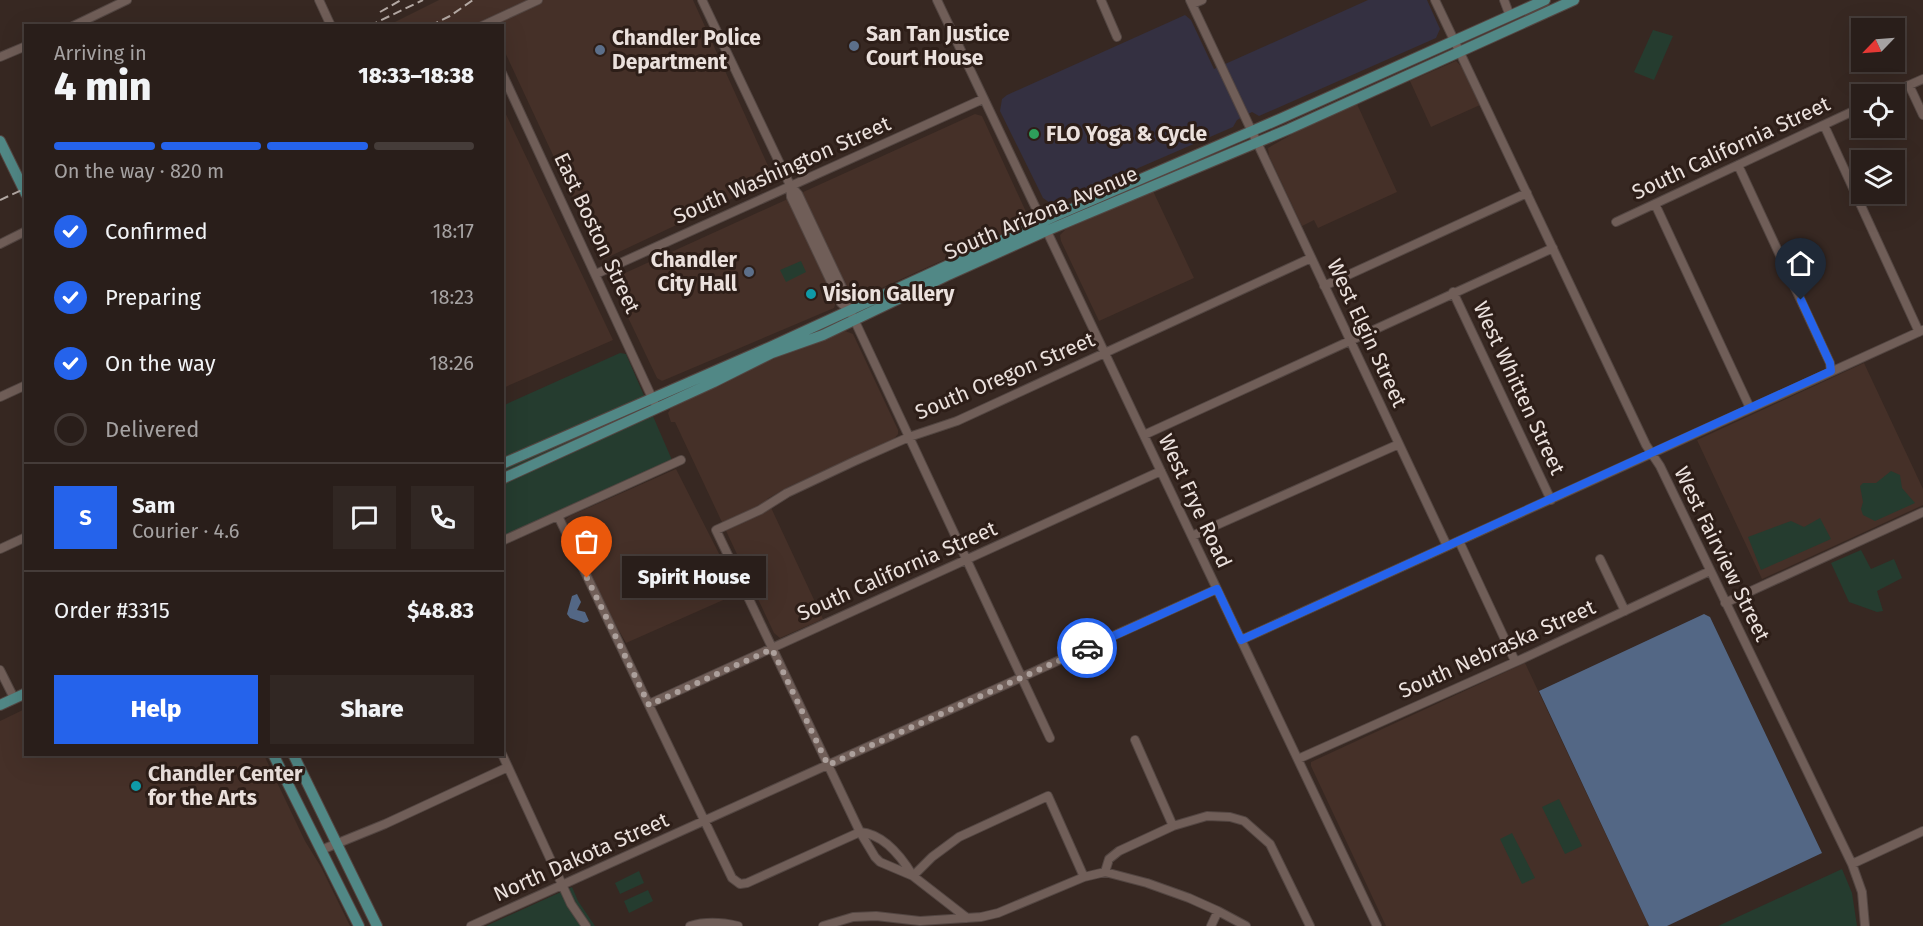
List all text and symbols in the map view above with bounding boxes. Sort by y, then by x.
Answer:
north arrow [1851,18,1905,72]
map controls [1851,18,1905,204]
place label: San Tan Justice Court House [866,21,1010,71]
place label: Chandler Police Department [612,25,761,75]
marker: San Tan Justice Court House [847,39,861,53]
text: Arriving in [54,41,147,65]
marker: Chandler Police Department [593,43,607,57]
text: 18:33–18:38 [358,62,474,89]
text: 4 min [54,64,152,110]
button: locate [1851,84,1905,138]
street label: South California Street [1628,90,1835,205]
street label: South Washington Street [669,110,895,230]
place label: FLO Yoga & Cycle [1046,121,1207,147]
marker: FLO Yoga & Cycle [1027,127,1041,141]
street label: East Boston Street [548,148,646,318]
button: layers [1851,150,1905,204]
text: On the way · 820 m [54,159,224,183]
street label: South Arizona Avenue [940,160,1142,266]
icon: check [54,215,87,248]
text: Confirmed [105,218,208,245]
text: 18:17 [433,219,474,243]
pin [1775,238,1826,300]
place label: Chandler City Hall [651,247,738,297]
icon: home [1784,247,1817,280]
street label: West Elgin Street [1321,255,1413,412]
marker: Chandler City Hall [742,265,756,279]
icon: check [54,281,87,314]
place label: Vision Gallery [822,281,955,307]
text: Preparing [105,284,201,311]
text: 18:23 [430,285,474,309]
marker: Vision Gallery [804,287,818,301]
street label: West Whitten Street [1467,297,1571,479]
street label: South Oregon Street [911,326,1099,426]
icon: check [54,347,87,380]
text: On the way [105,350,216,377]
text: 18:26 [429,351,474,375]
text: Delivered [105,416,200,443]
street label: West Frye Road [1153,430,1237,572]
street label: West Fairview Street [1668,462,1776,646]
button: chat [333,486,396,549]
button: phone [411,486,474,549]
text: Sam [132,492,175,519]
text: S [79,504,92,531]
street label: South California Street [793,515,1001,627]
pin [561,516,612,578]
text: Courier · 4.6 [132,519,239,543]
icon: bag [570,525,603,558]
callout: Spirit House [623,557,767,599]
text: Spirit House [638,565,750,589]
street label: South Nebraska Street [1395,594,1600,704]
text: Order #3315 [54,597,170,624]
text: $48.83 [407,597,474,624]
courier [1057,618,1117,678]
icon: car [1071,632,1104,665]
button: Help [54,675,258,744]
button: Share [270,675,474,744]
place label: Chandler Center for the Arts [148,761,303,811]
marker: Chandler Center for the Arts [129,779,143,793]
street label: North Dakota Street [489,806,673,907]

